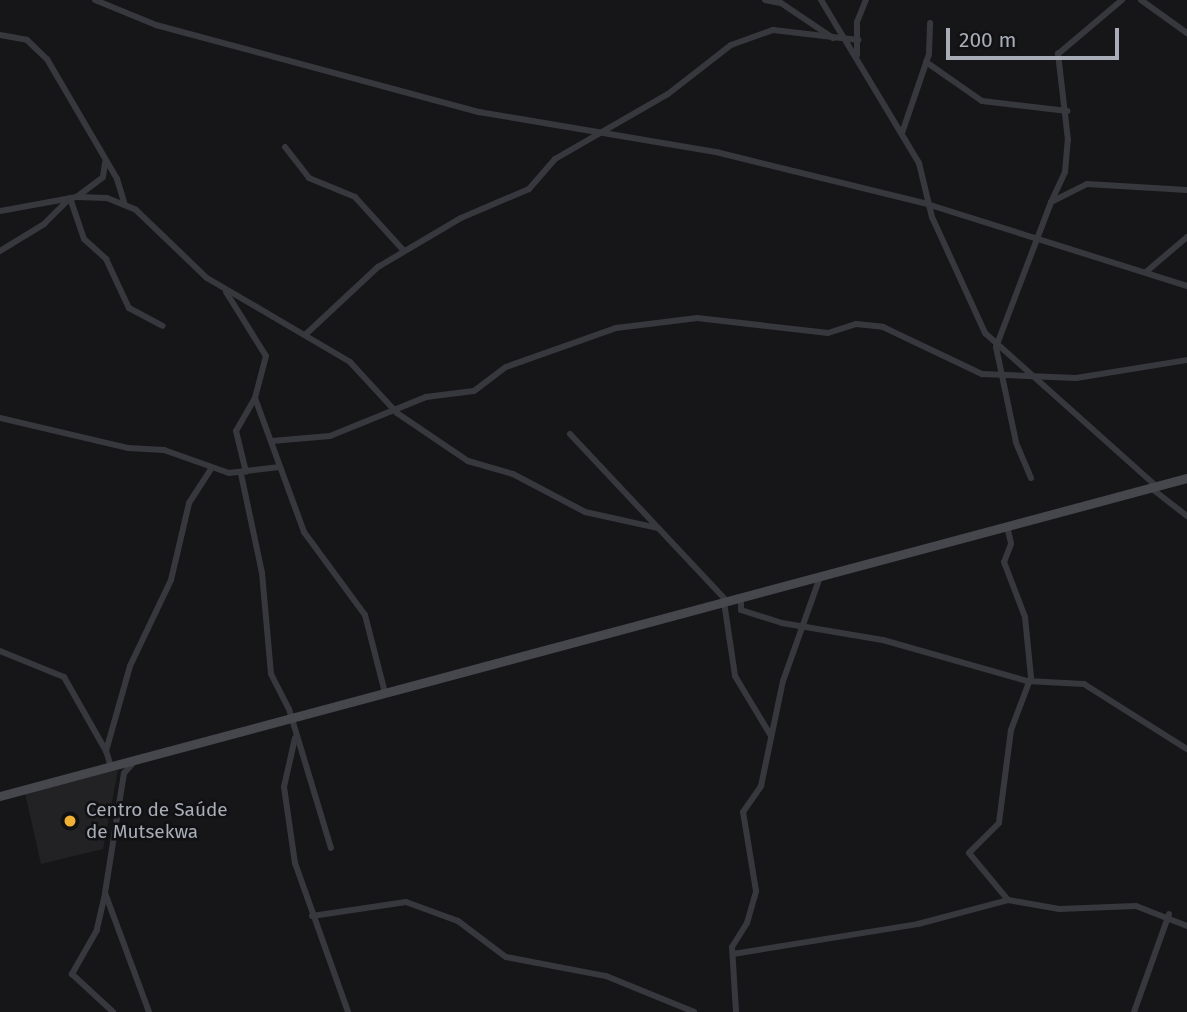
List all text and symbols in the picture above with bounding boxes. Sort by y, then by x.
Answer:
scale bar [949,14,1122,58]
text: 200 m [959,27,1016,53]
place label: Centro de Saúde de Mutsekwa [86,799,228,843]
marker: Centro de Saúde de Mutsekwa [60,811,80,831]

